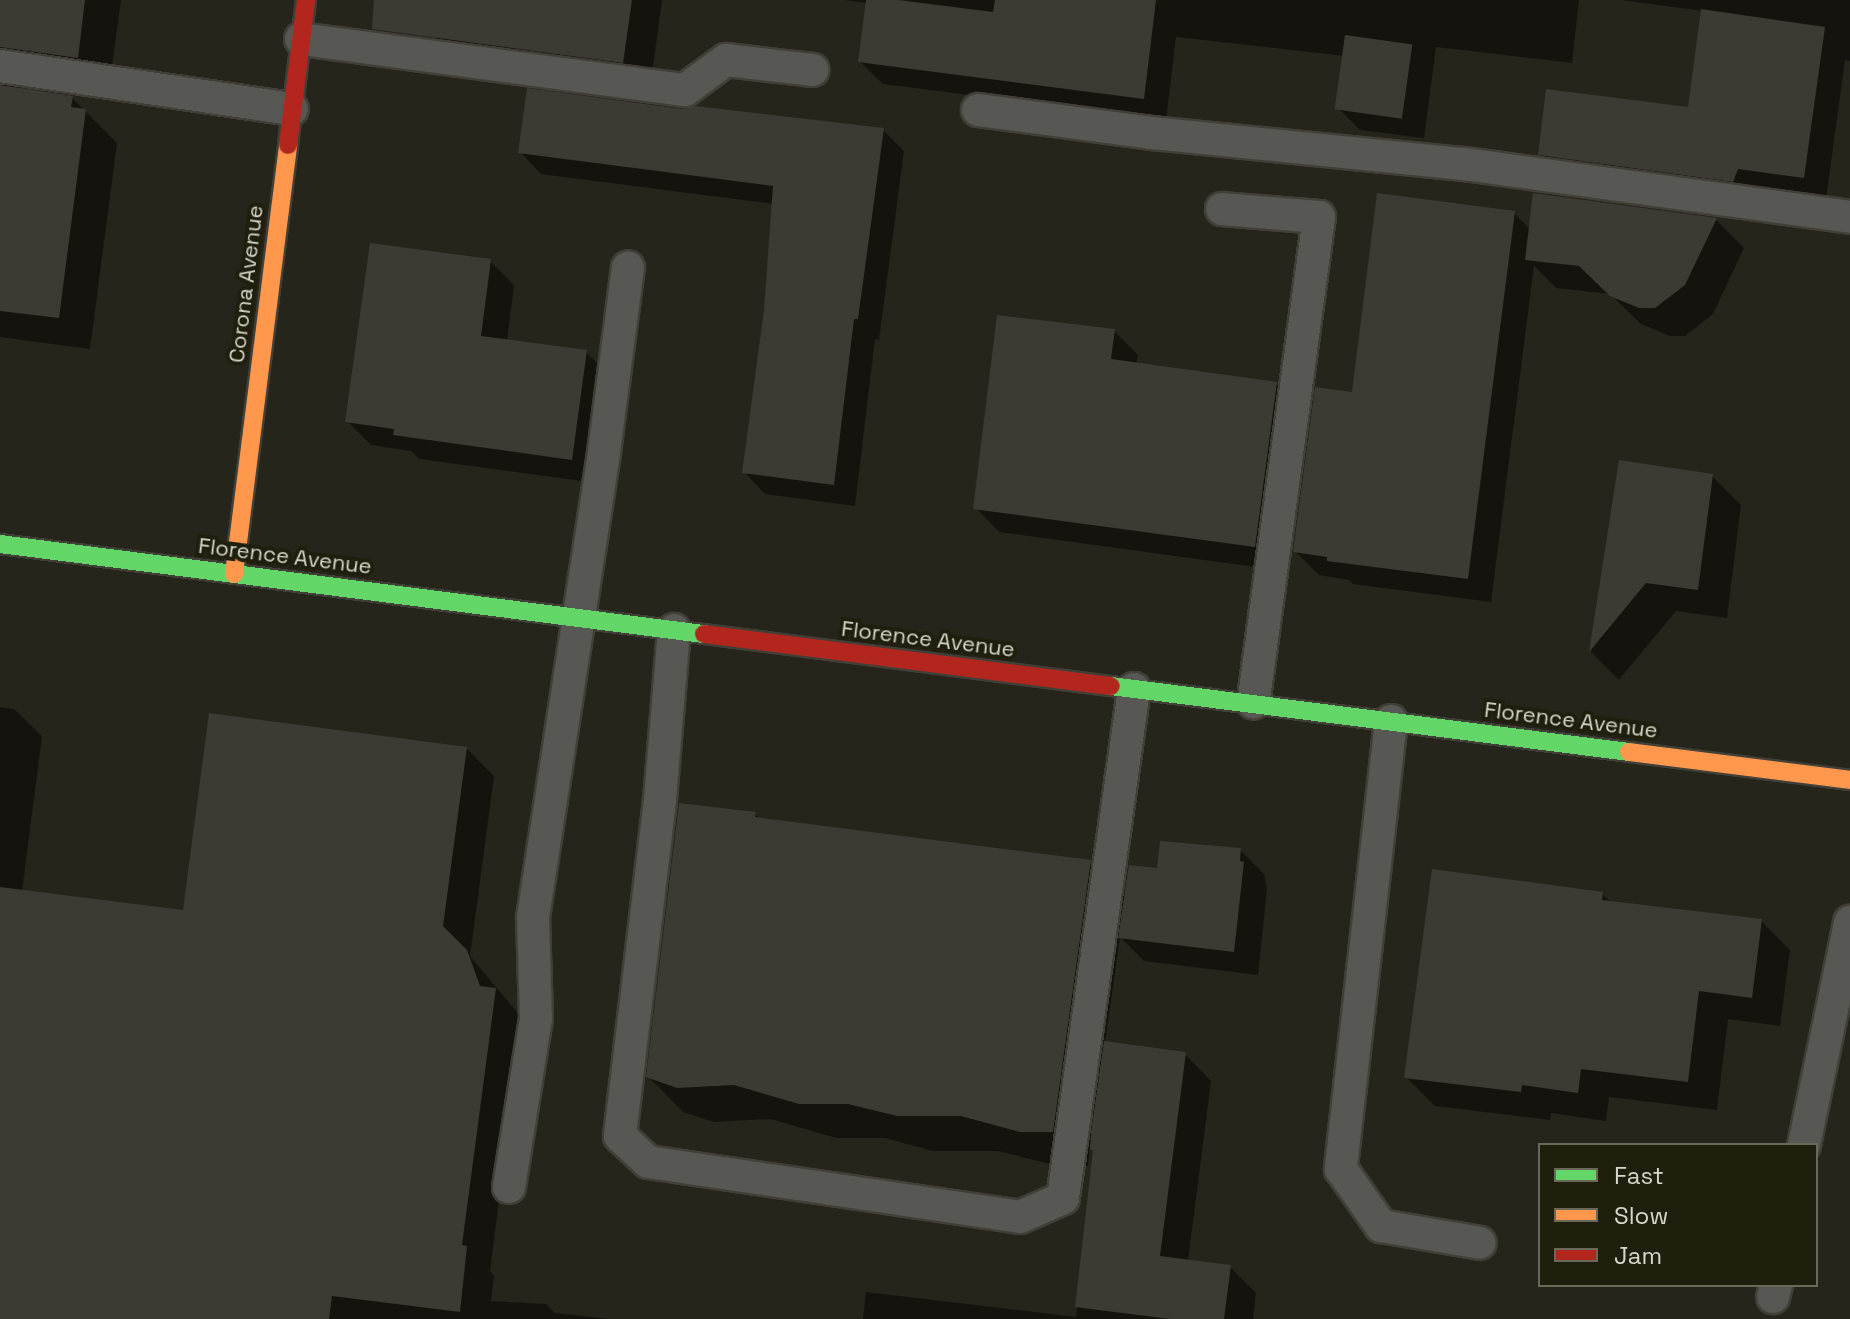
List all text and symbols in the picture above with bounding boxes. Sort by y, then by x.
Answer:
street label: Corona Avenue [223,204,269,364]
street label: Florence Avenue [197,532,373,580]
street label: Florence Avenue [840,615,1016,663]
street label: Florence Avenue [1483,696,1659,744]
legend [1538,1143,1818,1287]
text: Fast [1614,1160,1664,1191]
text: Slow [1614,1200,1668,1231]
text: Jam [1614,1240,1662,1271]

